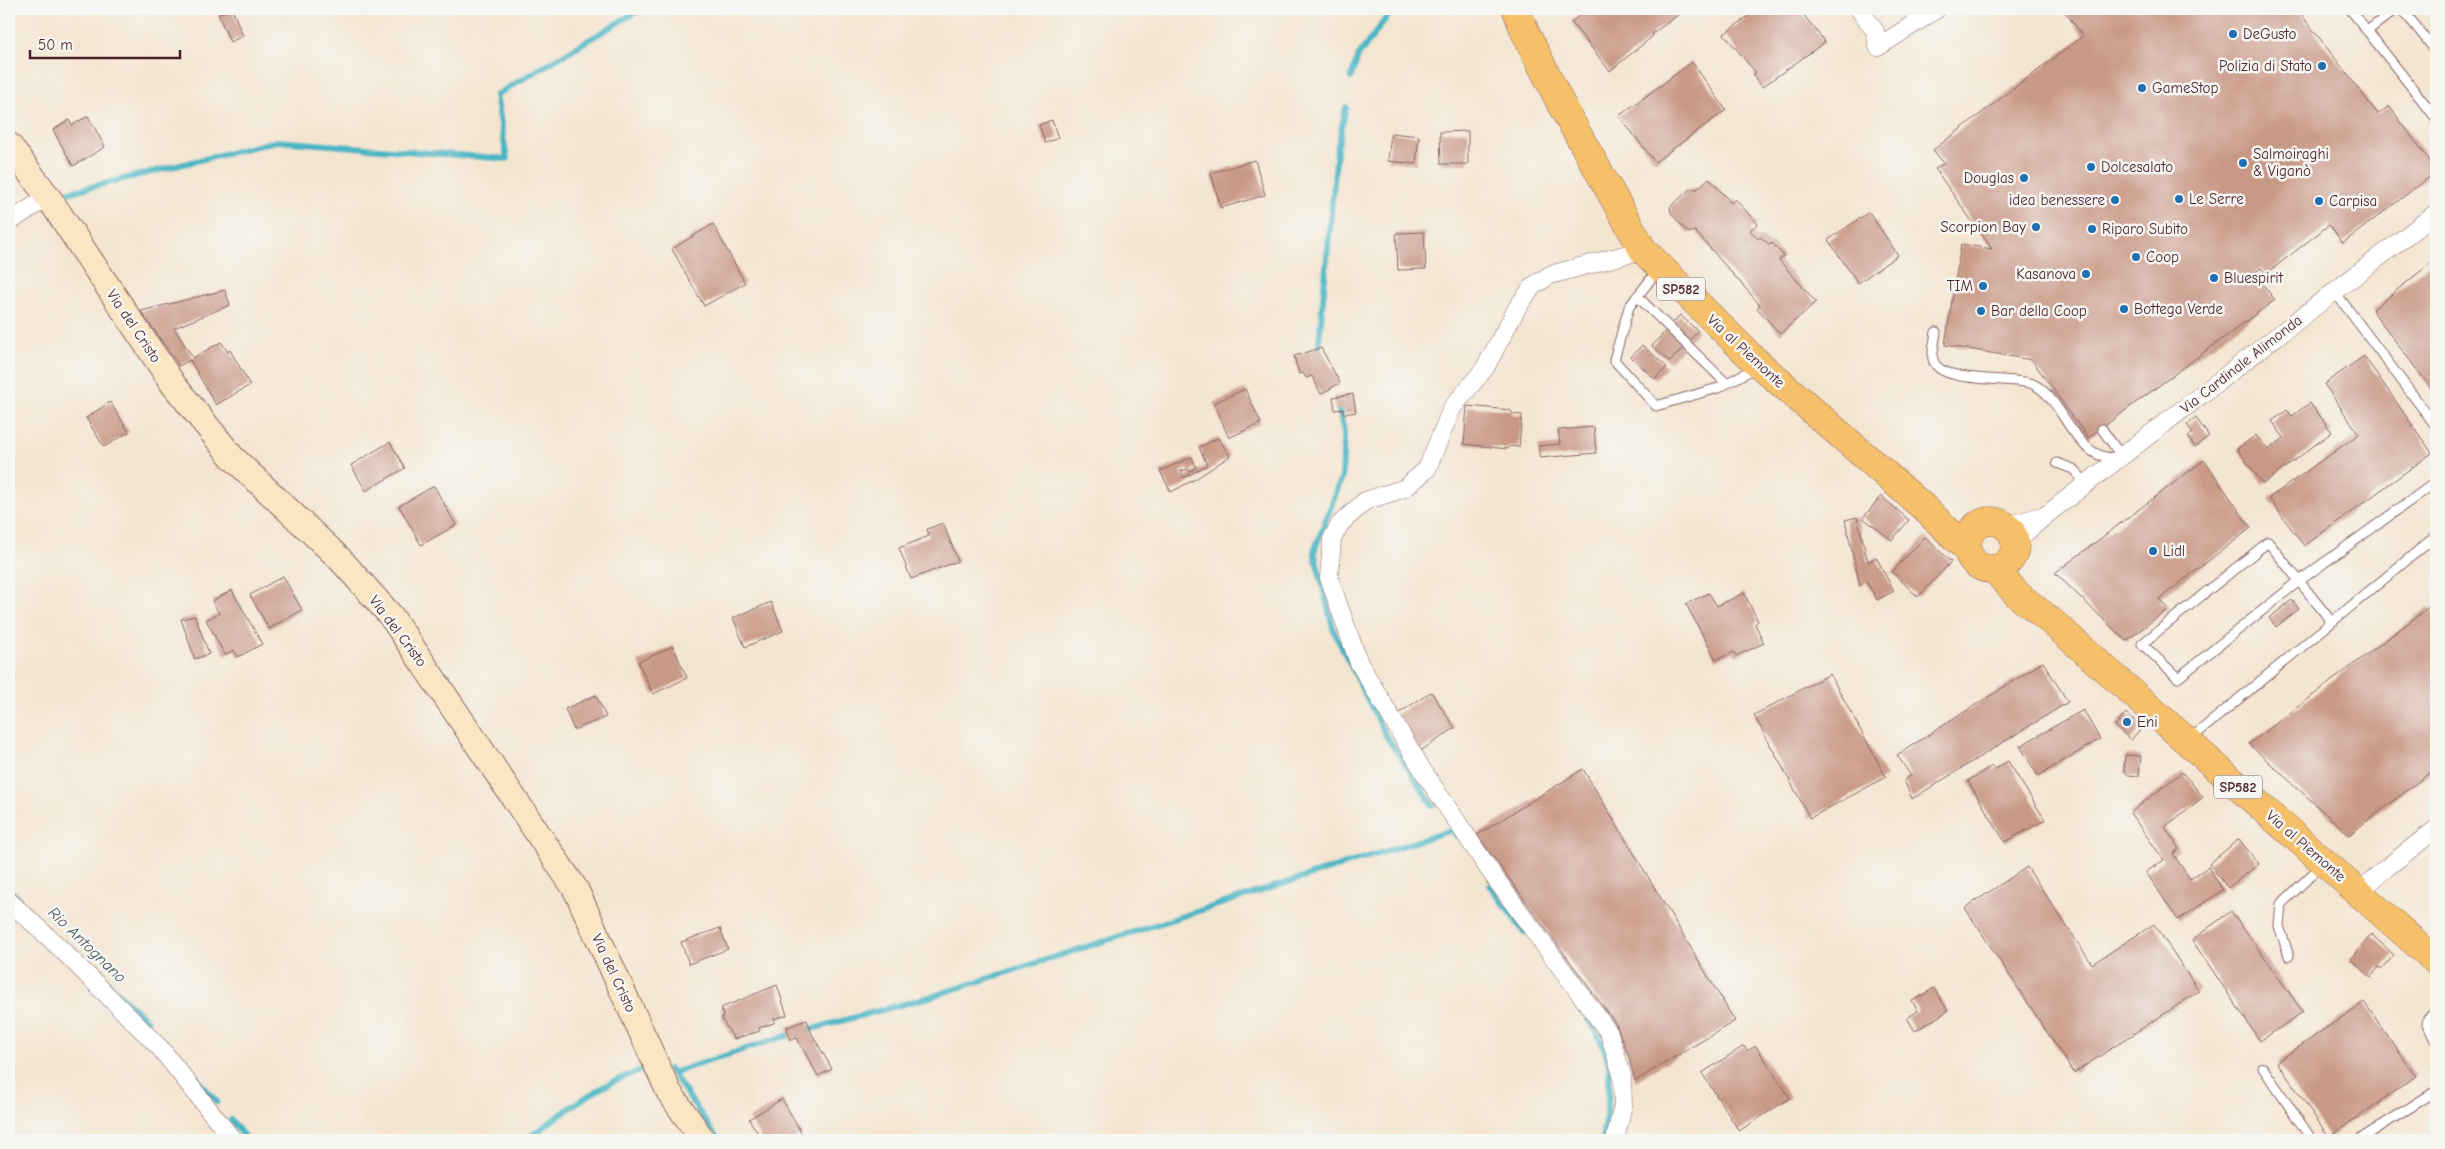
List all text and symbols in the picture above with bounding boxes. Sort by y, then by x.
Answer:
place label: DeGusto [2243,25,2296,43]
scale bar [30,28,180,60]
marker: DeGusto [2227,28,2239,40]
text: 50 m [38,36,73,54]
place label: Polizia di Stato [2219,57,2312,75]
marker: Polizia di Stato [2316,60,2328,72]
place label: GameStop [2152,79,2218,97]
marker: GameStop [2136,82,2148,94]
place label: Salmoiraghi & Viganò [2253,145,2329,180]
marker: Salmoiraghi & Viganò [2237,157,2249,169]
place label: Dolcesalato [2101,158,2173,176]
marker: Dolcesalato [2085,161,2097,173]
place label: Douglas [1964,169,2014,187]
marker: Douglas [2018,172,2030,184]
place label: Le Serre [2189,190,2244,208]
place label: idea benessere [2009,191,2105,209]
place label: Carpisa [2329,192,2377,210]
marker: Le Serre [2173,193,2185,205]
marker: idea benessere [2109,194,2121,206]
marker: Carpisa [2313,195,2325,207]
place label: Scorpion Bay [1940,218,2026,236]
place label: Riparo Subito [2102,220,2188,238]
marker: Scorpion Bay [2030,221,2042,233]
marker: Riparo Subito [2086,223,2098,235]
place label: Coop [2146,248,2179,266]
marker: Coop [2130,251,2142,263]
place label: Kasanova [2016,265,2076,283]
marker: Kasanova [2080,268,2092,280]
place label: Bluespirit [2224,269,2284,287]
marker: Bluespirit [2208,272,2220,284]
place label: TIM [1947,277,1973,295]
road number: SP582 [1657,278,1705,300]
marker: TIM [1977,280,1989,292]
street label: Via del Cristo [103,286,165,366]
place label: Bottega Verde [2134,300,2224,318]
place label: Bar della Coop [1991,302,2087,320]
marker: Bottega Verde [2118,303,2130,315]
marker: Bar della Coop [1975,305,1987,317]
street label: Via al Piemonte [1703,310,1789,392]
street label: Via Cardinale Alimonda [2177,311,2305,417]
place label: Lidl [2163,542,2185,560]
marker: Lidl [2147,545,2159,557]
street label: Via del Cristo [365,592,431,670]
place label: Eni [2137,713,2158,731]
marker: Eni [2121,716,2133,728]
road number: SP582 [2214,776,2262,799]
street label: Via al Piemonte [2263,807,2350,886]
water label: Rio Antognano [44,903,130,987]
street label: Via del Cristo [588,931,640,1015]

